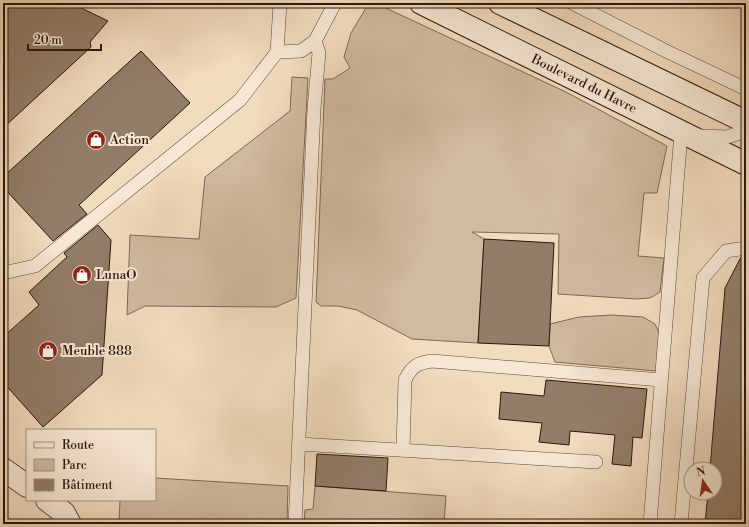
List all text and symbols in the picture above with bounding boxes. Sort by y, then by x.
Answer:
scale bar [28,26,101,52]
text: 20 m [34,33,62,48]
street label: Boulevard du Havre [528,50,640,117]
shop icon: Action [85,129,107,151]
place label: Action [109,132,149,148]
shop icon: LunaO [71,264,93,286]
place label: LunaO [96,267,137,283]
shop icon: Meuble 888 [37,340,59,362]
place label: Meuble 888 [62,343,132,359]
legend [26,429,156,501]
text: Route [62,438,94,453]
text: Parc [62,458,87,473]
north arrow [683,461,723,501]
text: N [695,464,707,480]
text: Bâtiment [61,478,113,493]

